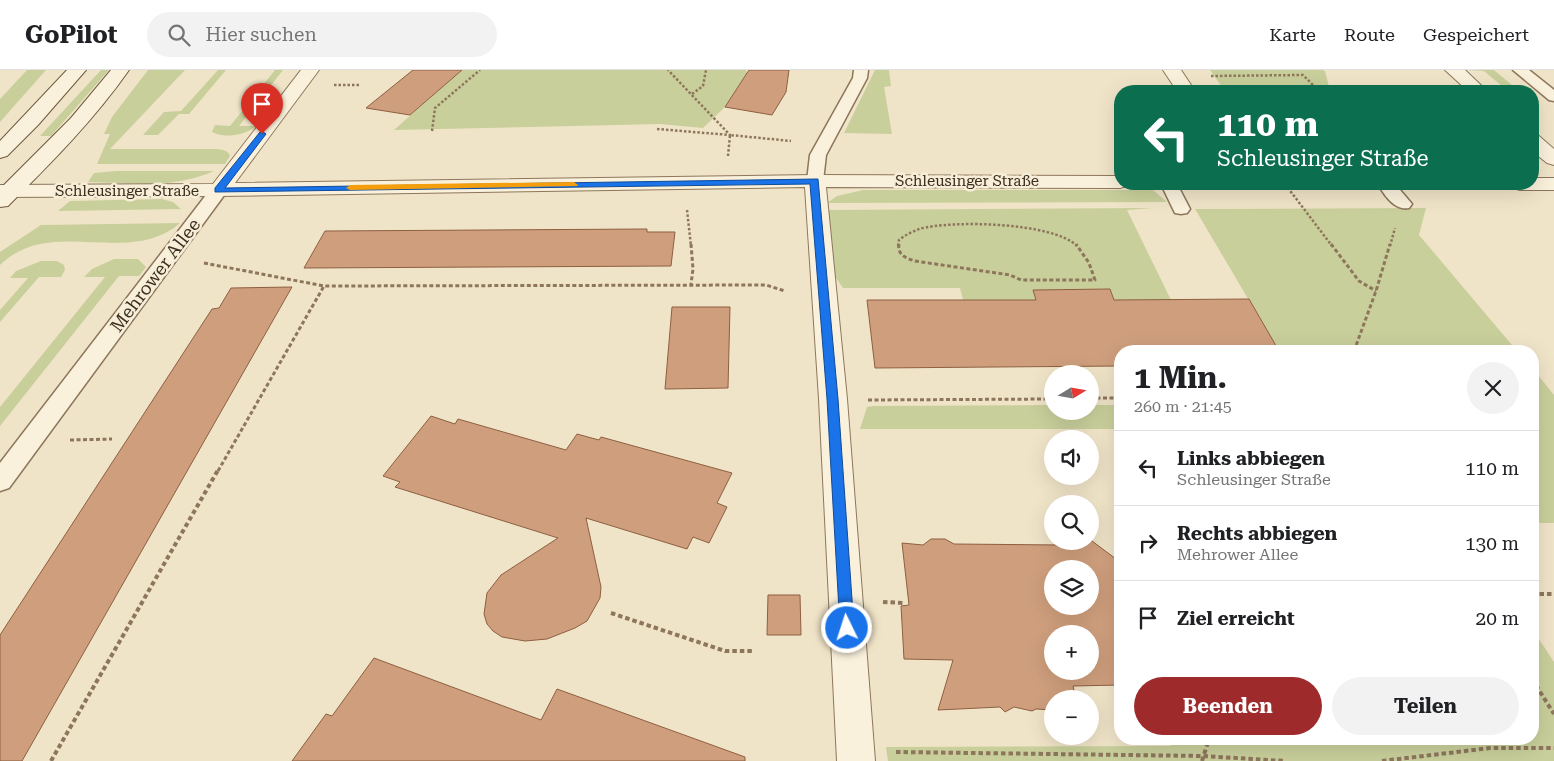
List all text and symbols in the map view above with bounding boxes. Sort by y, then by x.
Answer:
search box [147,12,497,57]
text: GoPilot [25,21,117,49]
icon: search [165,21,193,49]
text: Hier suchen [205,23,317,46]
text: Karte [1269,24,1316,45]
text: Route [1344,24,1395,45]
text: Gespeichert [1423,24,1529,45]
pin [241,83,283,134]
icon: arrive [248,90,276,118]
text: 110 m [1217,104,1318,145]
icon: left [1134,105,1199,170]
text: Schleusinger Straße [1217,146,1428,171]
street label: Schleusinger Straße [895,172,1039,190]
street label: Schleusinger Straße [55,182,199,200]
street label: Mehrower Allee [106,214,205,336]
text: 1 Min. [1134,360,1227,395]
button: close [1467,362,1519,414]
north arrow [1044,365,1099,420]
map controls [1044,365,1099,745]
text: 260 m · 21:45 [1134,397,1232,416]
button: sound [1044,430,1099,485]
text: Links abbiegen [1177,447,1325,470]
icon: left [1134,454,1162,482]
text: 110 m [1465,457,1519,480]
text: Schleusinger Straße [1177,470,1331,489]
button: search [1044,495,1099,550]
text: Rechts abbiegen [1177,522,1337,545]
icon: right [1134,529,1162,557]
text: 130 m [1465,532,1519,555]
text: Mehrower Allee [1177,545,1298,564]
button: layers [1044,560,1099,615]
position arrow [820,601,872,653]
icon: arrive [1134,604,1162,632]
text: Ziel erreicht [1177,607,1295,630]
text: 20 m [1476,607,1519,630]
button: + [1044,625,1099,680]
button: Beenden [1134,677,1322,735]
button: Teilen [1332,677,1519,735]
button: − [1044,690,1099,745]

